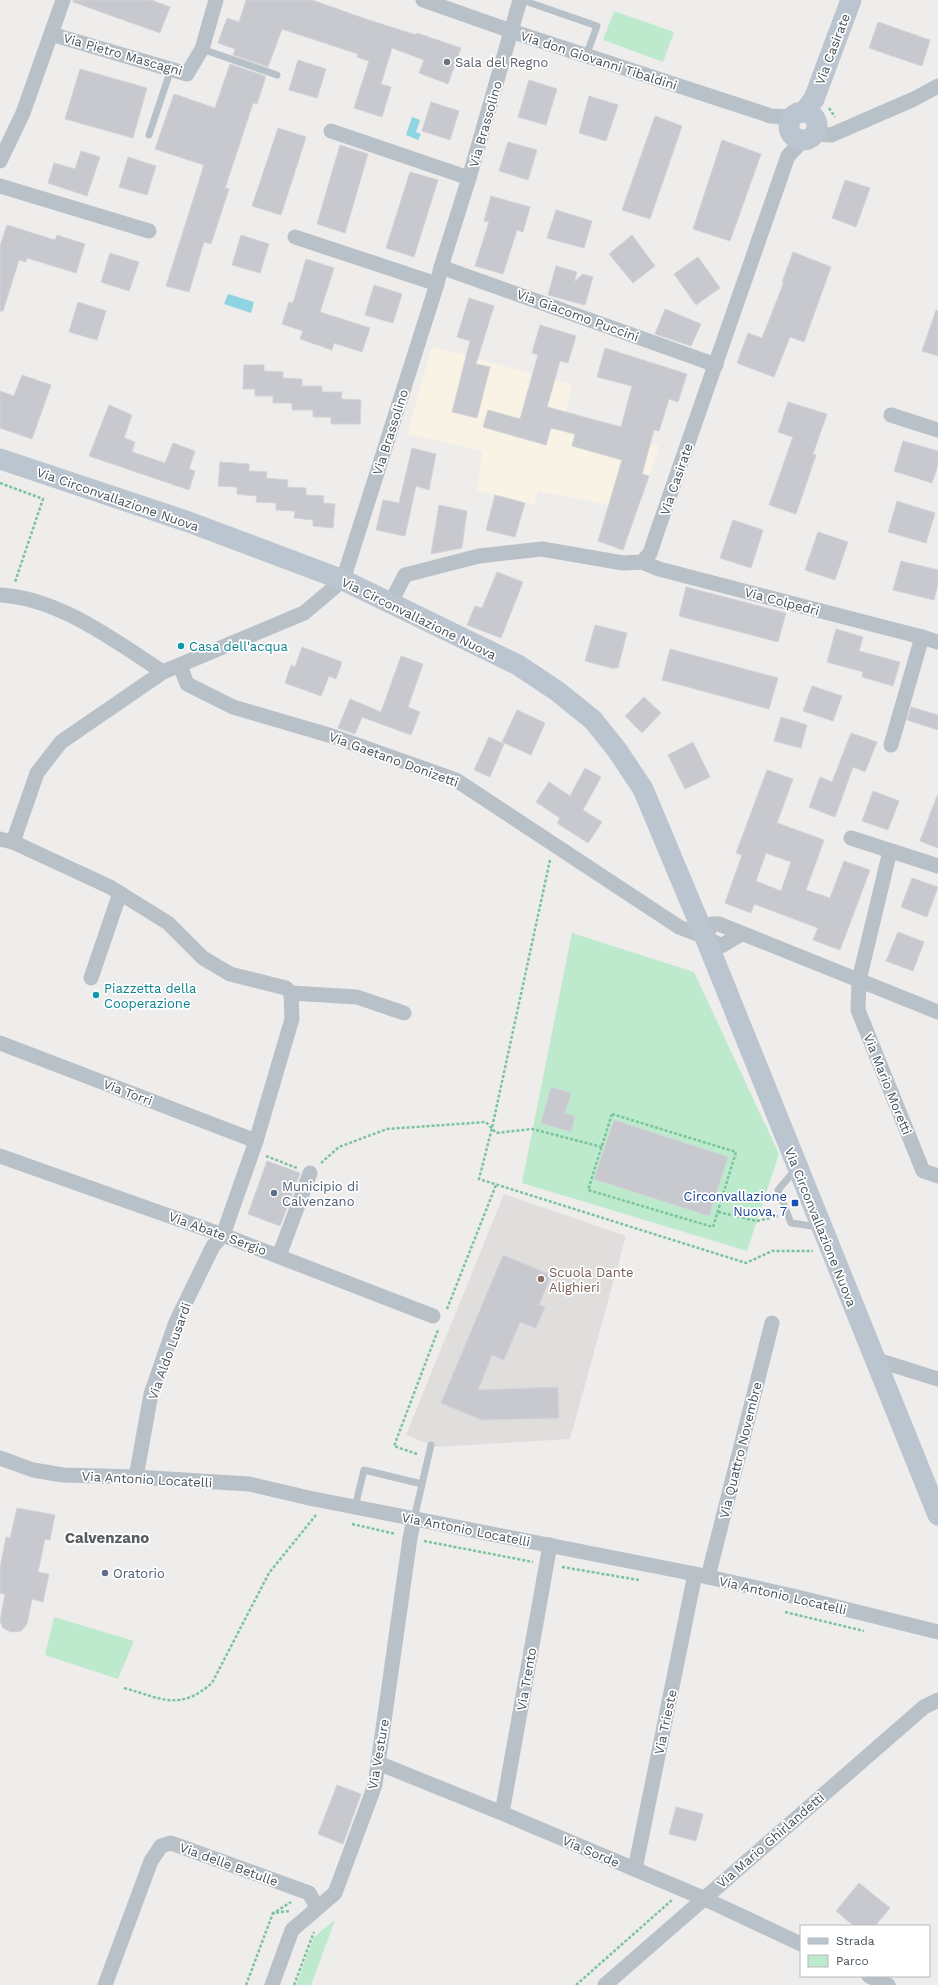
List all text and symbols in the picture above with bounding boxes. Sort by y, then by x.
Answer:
street label: Via Casirate [812,11,853,87]
street label: Via don Giovanni Tibaldini [519,28,679,93]
street label: Via Pietro Mascagni [62,30,184,79]
place label: Sala del Regno [455,55,549,70]
marker: Sala del Regno [442,57,452,67]
street label: Via Brassolino [466,79,505,169]
street label: Via Giacomo Puccini [515,286,641,345]
street label: Via Brassolino [370,387,411,477]
street label: Via Casirate [657,441,696,517]
street label: Via Circonvallazione Nuova [35,465,201,535]
street label: Via Circonvallazione Nuova [339,574,499,663]
street label: Via Colpedri [743,584,821,619]
place label: Casa dell'acqua [189,639,289,654]
marker: Casa dell'acqua [176,641,186,651]
street label: Via Gaetano Donizetti [327,729,461,790]
place label: Piazzetta della Cooperazione [104,981,197,1011]
marker: Piazzetta della Cooperazione [91,990,101,1000]
street label: Via Mario Moretti [860,1032,915,1137]
street label: Via Torri [101,1076,154,1109]
street label: Via Circonvallazione Nuova [782,1145,860,1310]
place label: Municipio di Calvenzano [282,1179,359,1209]
marker: Municipio di Calvenzano [269,1188,279,1198]
place label: Circonvallazione Nuova, 7 [684,1189,787,1219]
marker: Circonvallazione Nuova, 7 [790,1198,800,1208]
street label: Via Abate Sergio [167,1209,269,1258]
place label: Scuola Dante Alighieri [549,1265,634,1295]
marker: Scuola Dante Alighieri [536,1274,546,1284]
street label: Via Aldo Lusardi [145,1301,194,1402]
street label: Via Quattro Novembre [716,1380,765,1520]
street label: Via Antonio Locatelli [81,1469,213,1490]
street label: Via Antonio Locatelli [400,1510,531,1549]
district label: Calvenzano [65,1529,149,1547]
place label: Oratorio [113,1566,165,1581]
marker: Oratorio [100,1568,110,1578]
street label: Via Antonio Locatelli [718,1574,848,1617]
street label: Via Trento [514,1646,539,1712]
street label: Via Trieste [651,1688,680,1756]
street label: Via Vesture [365,1718,392,1790]
street label: Via Mario Ghirlandetti [714,1790,827,1891]
street label: Via Sorde [560,1833,621,1870]
street label: Via delle Betulle [178,1840,280,1889]
legend [800,1925,930,1977]
text: Strada [836,1934,875,1948]
text: Parco [836,1954,869,1968]

